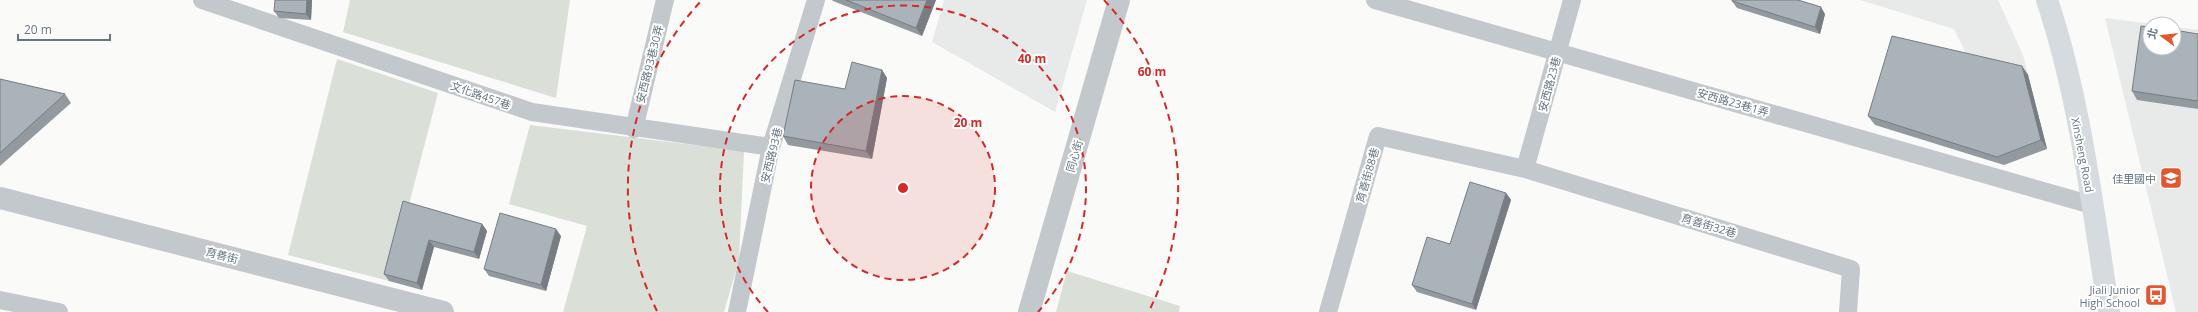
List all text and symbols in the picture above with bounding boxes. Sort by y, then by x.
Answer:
scale bar [18,16,110,42]
north arrow [2142,16,2182,56]
text: 20 m [24,21,52,38]
street label: 安西路93巷30弄 [632,23,666,105]
text: 北 [2143,26,2161,41]
text: 40 m [1018,50,1046,67]
street label: 安西路23巷 [1534,55,1564,113]
text: 60 m [1138,63,1166,80]
street label: 文化路457巷 [449,78,513,112]
street label: 安西路23巷1弄 [1695,85,1771,119]
text: 20 m [954,114,982,131]
street label: Xinsheng Road [2068,116,2098,194]
street label: 安西路93巷 [757,126,785,184]
street label: 同心街 [1062,138,1086,174]
street label: 育善街88巷 [1352,146,1382,204]
school or university icon: 佳里國中 [2158,165,2184,191]
place label: 佳里國中 [2112,171,2156,186]
centre of rings [896,181,910,195]
street label: 育善街32巷 [1680,210,1738,240]
street label: 育善街 [204,244,240,266]
place label: Jiali Junior High School [2079,282,2141,310]
bus stop icon: Jiali Junior High School [2143,282,2169,308]

